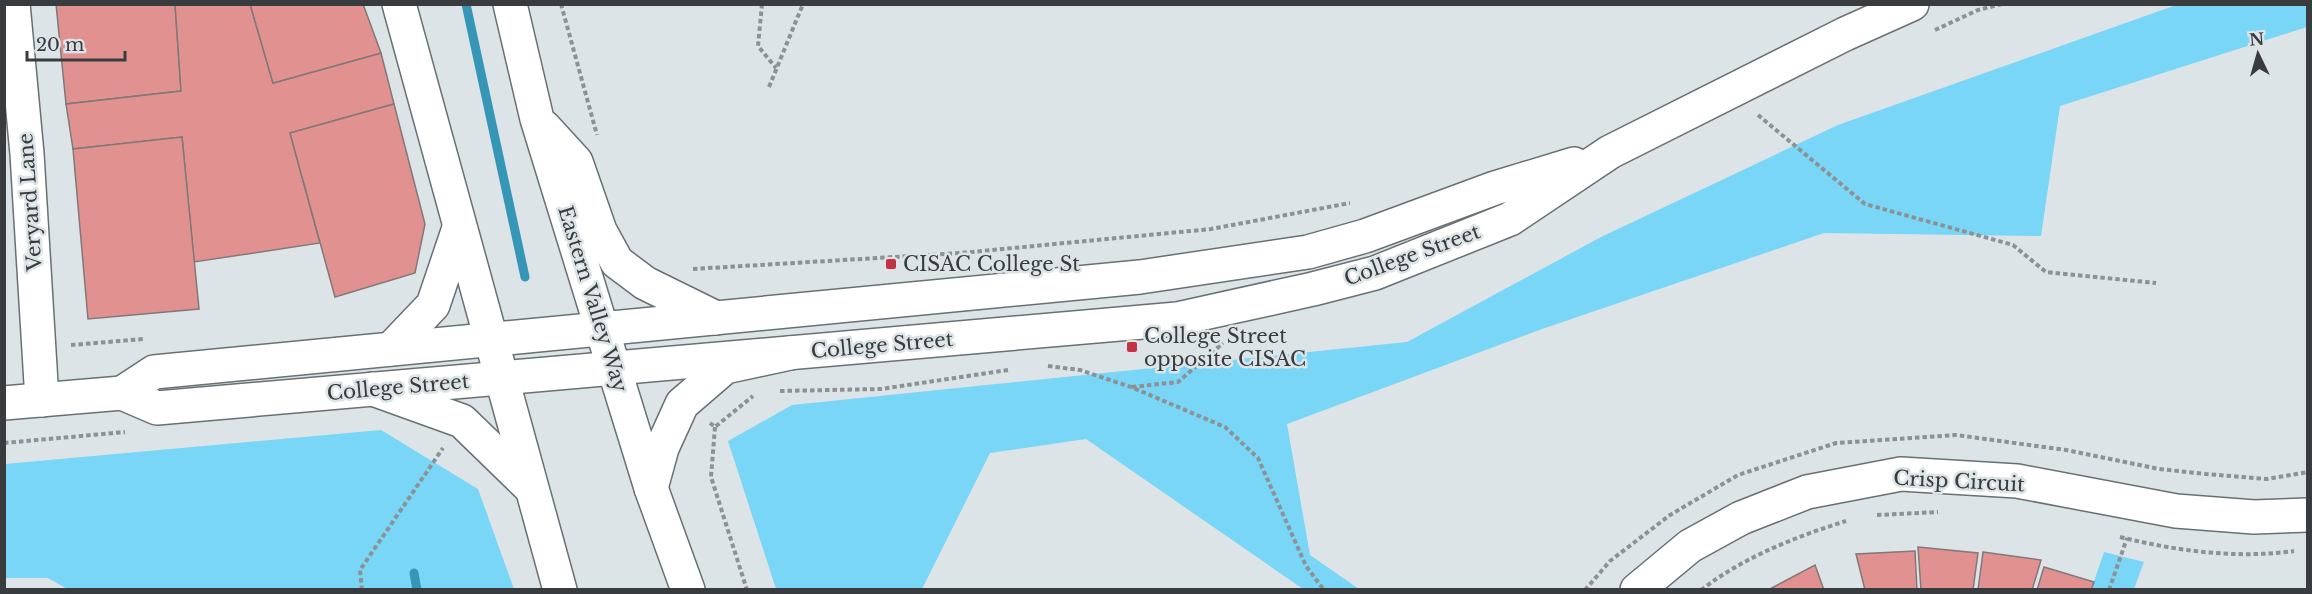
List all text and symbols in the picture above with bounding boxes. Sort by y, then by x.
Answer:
scale bar [27,24,124,62]
north arrow [2228,24,2288,84]
text: N [2248,28,2265,50]
text: 20 m [36,34,84,56]
street label: Veryard Lane [13,132,47,273]
street label: Eastern Valley Way [553,203,633,395]
street label: College Street [1341,219,1484,291]
place label: CISAC College St [903,252,1080,276]
marker: CISAC College St [884,257,898,271]
place label: College Street opposite CISAC [1144,324,1306,371]
street label: College Street [810,327,955,363]
marker: College Street opposite CISAC [1125,340,1139,354]
street label: College Street [326,369,471,405]
street label: Crisp Circuit [1893,466,2026,496]

